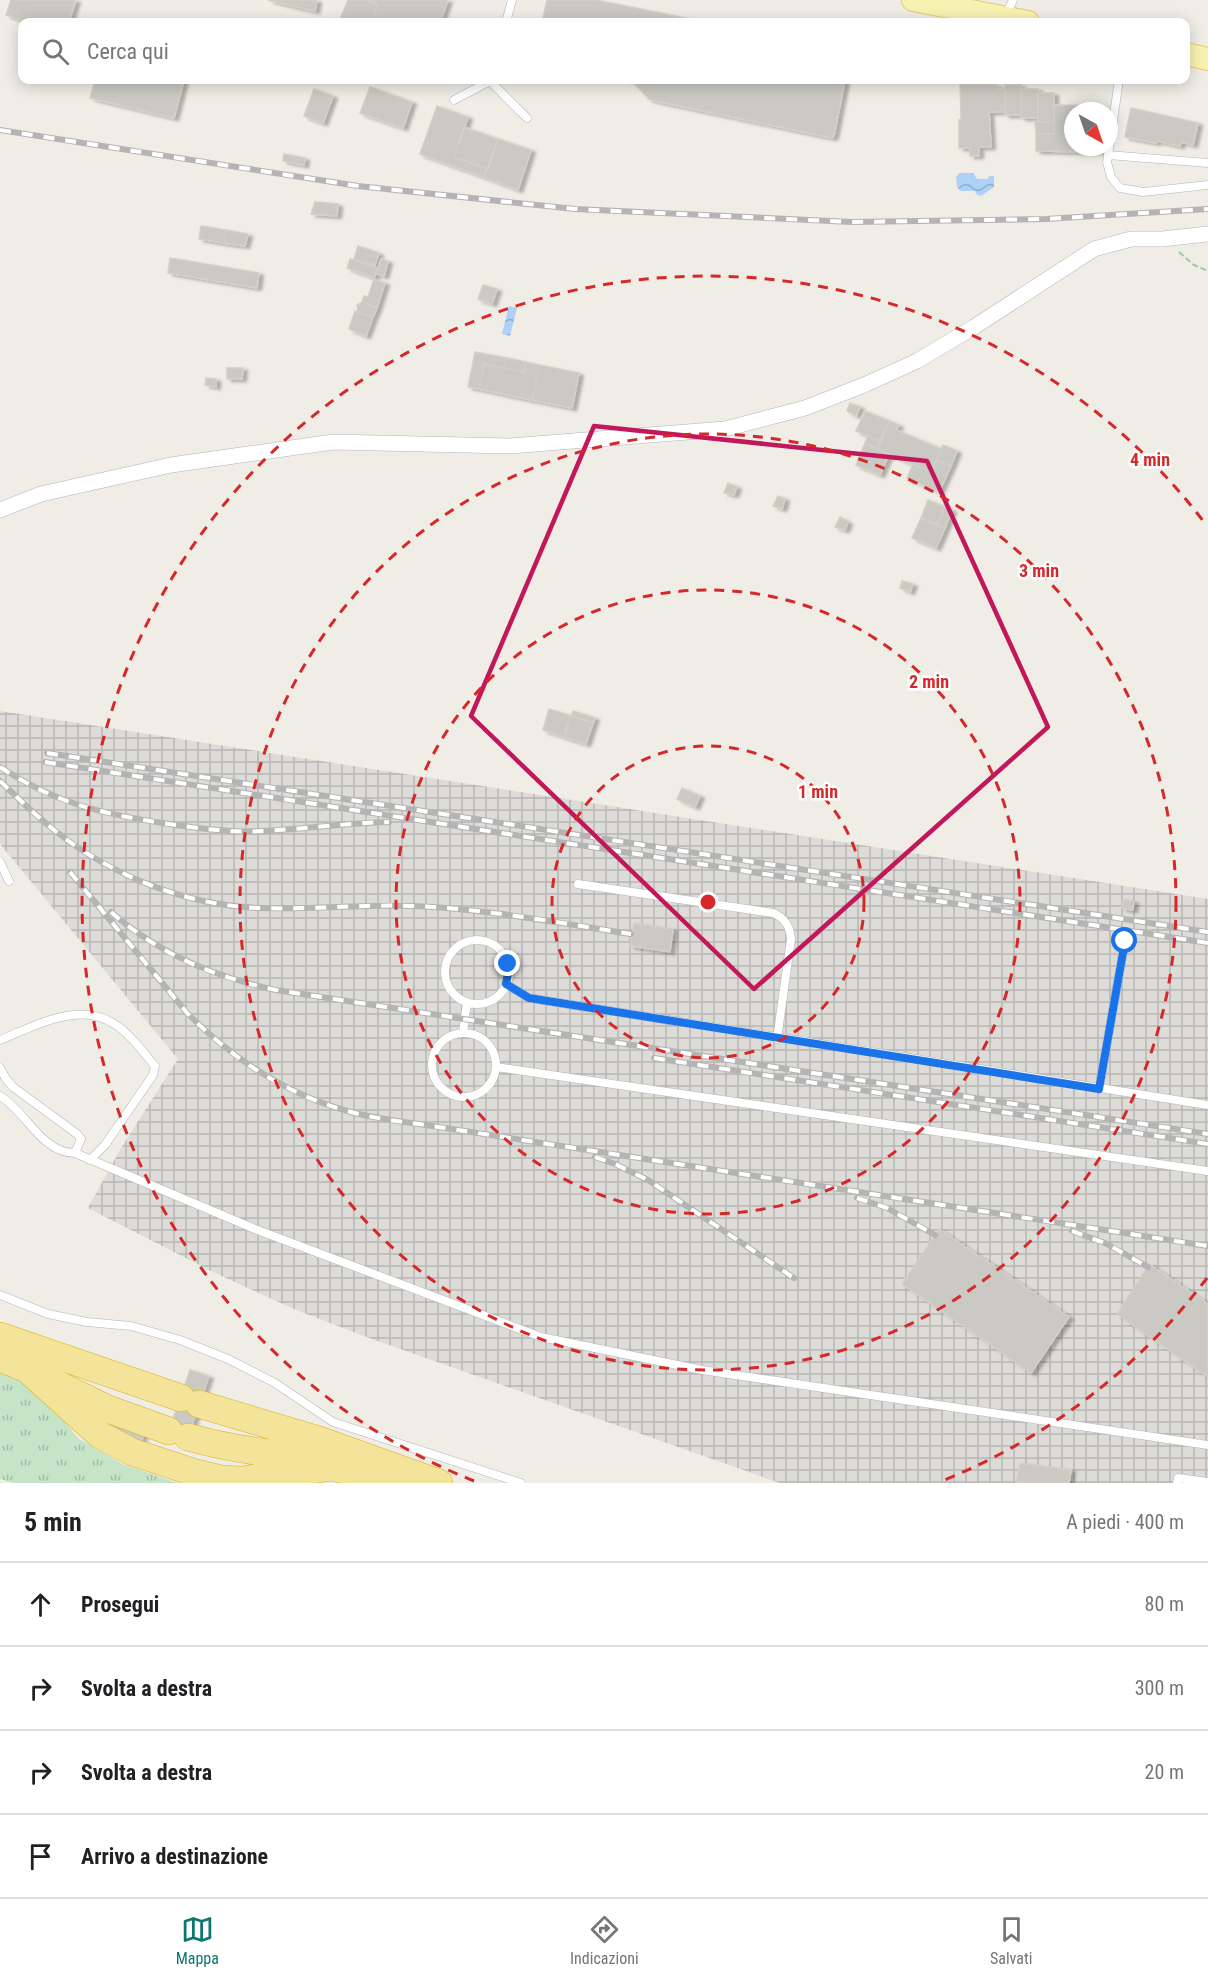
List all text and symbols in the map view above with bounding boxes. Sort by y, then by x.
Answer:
search box [18,18,1190,84]
icon: search [39,35,72,68]
text: Cerca qui [87,39,169,64]
north arrow [1064,102,1118,156]
text: 4 min [1130,449,1170,470]
text: 3 min [1019,560,1059,581]
text: 2 min [909,671,949,692]
text: 1 min [798,781,838,802]
centre of rings [698,892,718,912]
route start [1111,927,1137,953]
route end [494,950,520,976]
text: 5 min [24,1507,82,1537]
text: A piedi · 400 m [1066,1510,1184,1534]
icon: ahead [24,1588,57,1621]
text: Prosegui [81,1592,159,1617]
text: 80 m [1145,1592,1184,1616]
icon: right [24,1672,57,1705]
text: Svolta a destra [81,1676,212,1701]
text: 300 m [1135,1676,1184,1700]
icon: right [24,1756,57,1789]
text: Svolta a destra [81,1760,212,1785]
text: 20 m [1145,1760,1184,1784]
icon: arrive [24,1840,57,1873]
text: Arrivo a destinazione [81,1844,268,1869]
tab: Mappa [176,1913,219,1968]
tab: Indicazioni [570,1913,639,1968]
tab: Salvati [990,1913,1032,1968]

